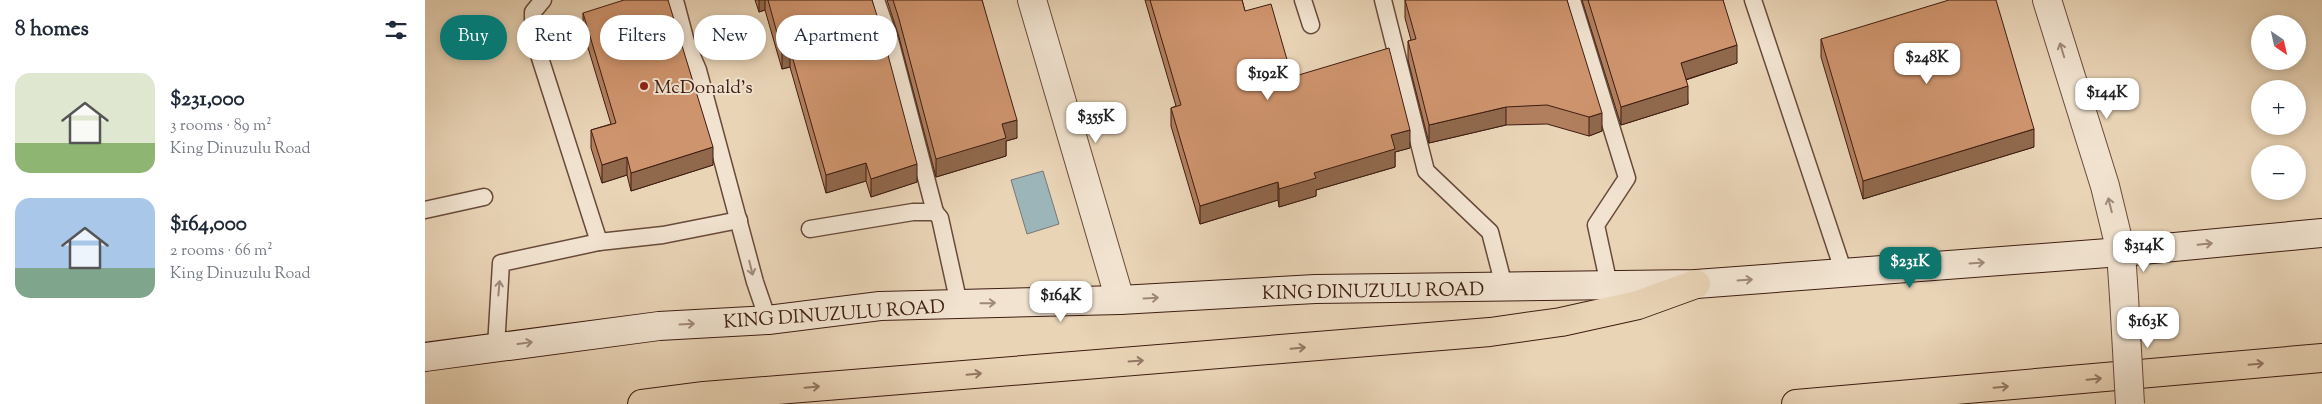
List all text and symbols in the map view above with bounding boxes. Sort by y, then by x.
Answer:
text: 8 homes [15,15,89,45]
chip: Buy [440,15,507,60]
chip: Rent [517,15,590,60]
chip: Filters [600,15,684,60]
chip: New [694,15,766,60]
chip: Apartment [776,15,897,60]
north arrow [2251,15,2306,70]
map controls [2251,15,2306,200]
icon: filters [382,16,410,44]
pin: $248K [1892,42,1962,85]
one-way arrow [2057,42,2067,58]
text: $248K [1905,47,1949,70]
pin: $192K [1233,58,1303,101]
text: $192K [1248,63,1288,86]
place label: McDonald's [654,75,753,102]
pin: $144K [2072,78,2142,120]
marker: McDonald's [638,80,650,92]
button: + [2251,80,2306,135]
text: $144K [2086,82,2128,105]
text: $231,000 [170,85,245,115]
icon: home [55,93,115,153]
pin: $355K [1061,102,1131,144]
text: $355K [1077,106,1115,129]
text: 3 rooms · 89 m² [170,115,272,138]
text: King Dinuzulu Road [170,138,311,161]
button: − [2251,145,2306,200]
one-way arrow [2105,197,2114,213]
text: $164,000 [170,210,247,240]
icon: home [55,218,115,278]
pin: $314K [2109,230,2179,273]
text: $314K [2124,235,2164,258]
one-way arrow [2196,239,2212,249]
text: 2 rooms · 66 m² [170,240,273,263]
pin: $231K [1875,246,1945,289]
text: $231K [1890,251,1930,274]
one-way arrow [747,259,756,275]
one-way arrow [1968,259,1984,268]
text: King Dinuzulu Road [170,263,311,286]
one-way arrow [1736,276,1752,285]
street label: KING DINUZULU ROAD [1262,277,1484,308]
one-way arrow [495,280,504,296]
pin: $164K [1026,280,1096,323]
text: $164K [1040,285,1082,308]
street label: KING DINUZULU ROAD [722,294,946,337]
one-way arrow [1142,294,1158,303]
one-way arrow [980,298,996,308]
pin: $163K [2113,306,2183,349]
text: $163K [2128,311,2168,334]
one-way arrow [678,320,694,329]
one-way arrow [517,338,533,348]
one-way arrow [1290,343,1306,352]
one-way arrow [1128,356,1144,365]
one-way arrow [2247,360,2263,369]
one-way arrow [966,369,982,378]
one-way arrow [2086,374,2102,384]
one-way arrow [804,382,820,392]
one-way arrow [1993,382,2009,392]

